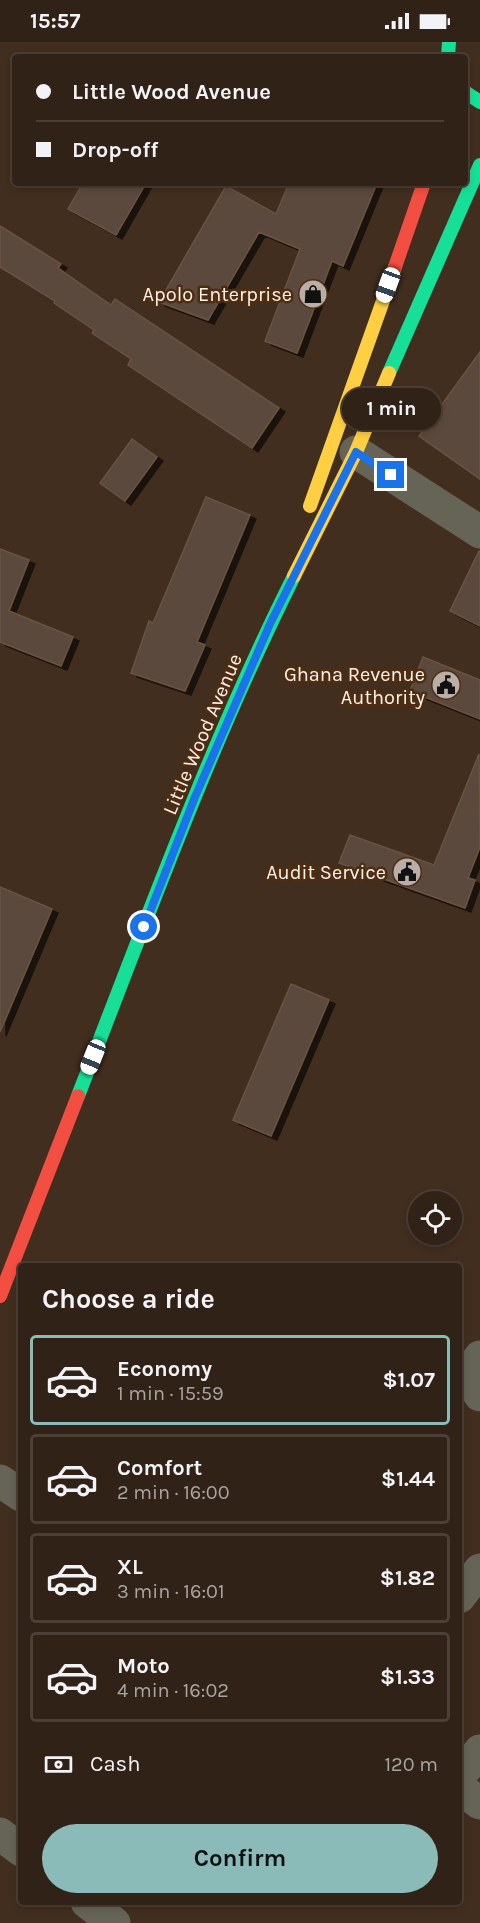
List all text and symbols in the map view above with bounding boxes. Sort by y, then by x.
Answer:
text: 15:57 [30,8,80,34]
text: Little Wood Avenue [72,79,271,105]
text: Drop-off [72,137,158,163]
car [373,265,403,305]
shop icon: Apolo Enterprise [297,278,329,310]
place label: Apolo Enterprise [143,283,292,306]
callout: 1 min [342,388,440,430]
text: 1 min [366,397,417,420]
route end [377,461,404,488]
street label: Little Wood Avenue [158,650,247,818]
place label: Ghana Revenue Authority [284,663,425,709]
public building icon: Ghana Revenue Authority [430,669,462,701]
public building icon: Audit Service [391,856,423,888]
place label: Audit Service [266,861,386,884]
route start [130,913,157,940]
car [78,1037,108,1077]
map controls [408,1191,462,1245]
button: locate [408,1191,462,1245]
text: Choose a ride [42,1283,215,1315]
icon: car [45,1353,99,1407]
text: Economy [117,1356,212,1382]
text: $1.07 [382,1367,435,1393]
text: 1 min · 15:59 [117,1382,224,1405]
icon: car [45,1452,99,1506]
text: Comfort [117,1455,202,1481]
text: $1.44 [381,1466,435,1492]
text: 2 min · 16:00 [117,1481,230,1504]
icon: car [45,1551,99,1605]
text: XL [117,1554,143,1580]
text: $1.82 [380,1565,435,1591]
text: 3 min · 16:01 [117,1580,225,1603]
icon: car [45,1650,99,1704]
text: Moto [117,1653,170,1679]
text: $1.33 [380,1664,435,1690]
text: 4 min · 16:02 [117,1679,229,1702]
icon: cash [42,1748,75,1781]
text: Cash [90,1751,140,1777]
text: 120 m [384,1753,438,1776]
button: Confirm [42,1824,438,1893]

